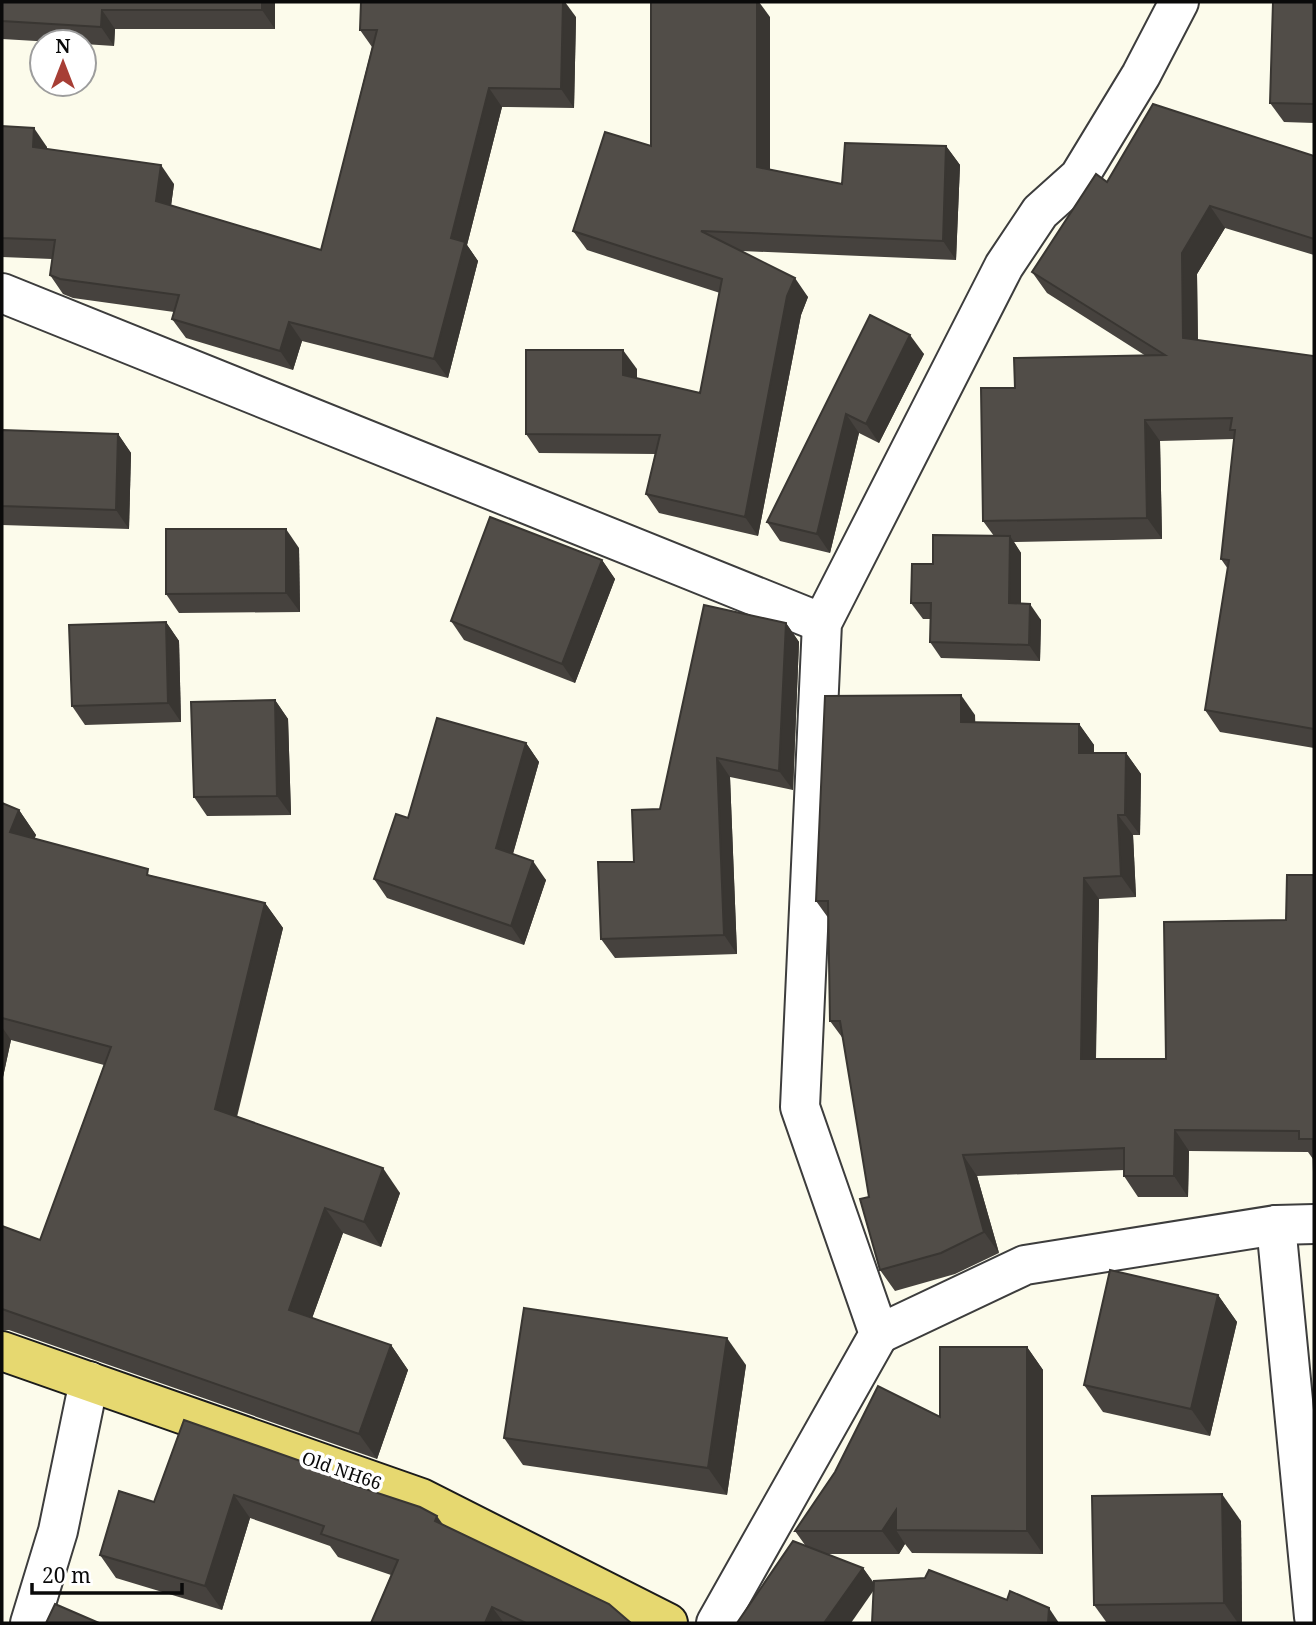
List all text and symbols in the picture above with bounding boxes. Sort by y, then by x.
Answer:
north arrow [28,28,98,98]
text: N [56,33,71,59]
street label: Old NH66 [299,1445,385,1495]
scale bar [32,1552,182,1596]
text: 20 m [42,1561,91,1589]

